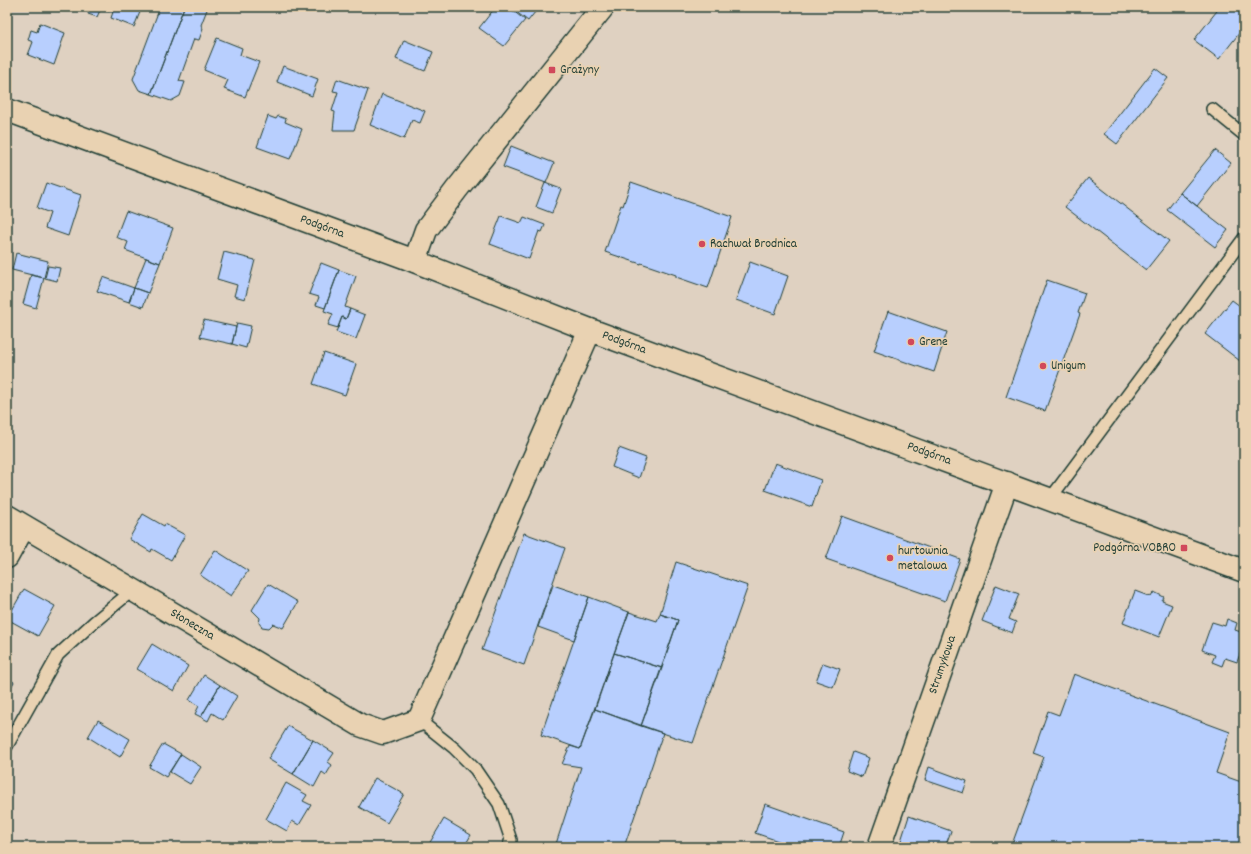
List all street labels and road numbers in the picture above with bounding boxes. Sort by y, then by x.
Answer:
street label: Podgórna [297,210,348,244]
street label: Podgórna [599,326,650,360]
street label: Podgórna [904,437,955,471]
street label: Słoneczna [166,604,219,646]
street label: Strumykowa [924,632,962,697]

